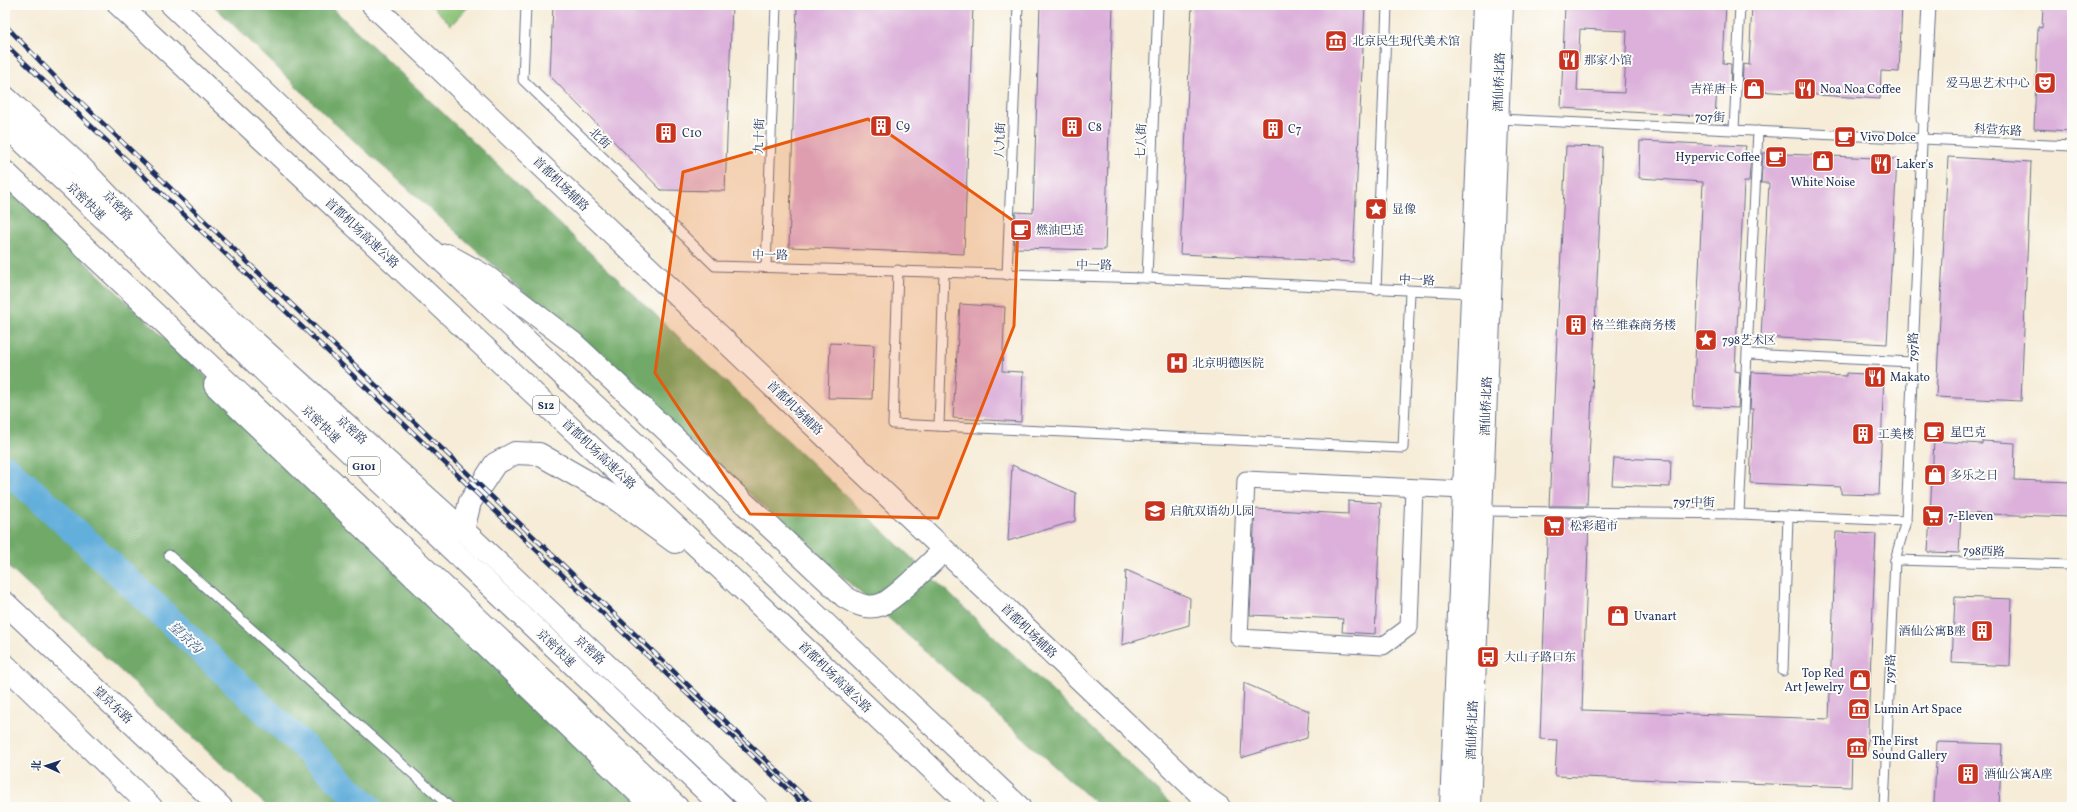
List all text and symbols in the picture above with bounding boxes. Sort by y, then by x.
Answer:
museum icon: 北京民生现代美术馆 [1323,28,1349,54]
place label: 北京民生现代美术馆 [1352,34,1460,50]
restaurant icon: 那家小馆 [1556,47,1582,73]
street label: 酒仙桥北路 [1491,52,1509,112]
place label: 那家小馆 [1584,53,1632,69]
theatre icon: 爱马思艺术中心 [2032,70,2058,96]
shop icon: 吉祥唐卡 [1741,76,1767,102]
restaurant icon: Noa Noa Coffee [1792,76,1818,102]
place label: 爱马思艺术中心 [1946,76,2030,92]
place label: 吉祥唐卡 [1690,82,1738,98]
place label: Noa Noa Coffee [1820,82,1901,98]
street label: 707街 [1695,109,1726,127]
building icon: C9 [868,113,894,139]
building icon: C8 [1059,114,1085,140]
building icon: C7 [1260,116,1286,142]
street label: 九十街 [751,117,769,154]
place label: C9 [896,119,910,135]
building icon: C10 [653,120,679,146]
place label: C8 [1088,120,1102,136]
street label: 八九街 [992,121,1010,158]
street label: 七八街 [1133,122,1151,159]
place label: C7 [1288,122,1302,138]
street label: 科营东路 [1974,122,2022,140]
cafe icon: Vivo Dolce [1832,124,1858,150]
street label: 北街 [585,125,614,153]
place label: C10 [682,126,702,142]
place label: Vivo Dolce [1860,130,1916,146]
cafe icon: Hypervic Coffee [1763,144,1789,170]
shop icon: White Noise [1810,148,1836,174]
place label: Hypervic Coffee [1676,150,1760,166]
restaurant icon: Laker's [1868,151,1894,177]
street label: 首都机场辅路 [529,154,592,215]
place label: Laker's [1896,157,1933,173]
place label: White Noise [1791,175,1856,191]
street label: 京密快速 [62,179,108,224]
street label: 京密路 [99,188,136,225]
street label: 首都机场高速公路 [321,195,402,272]
place icon: 显像 [1363,196,1389,222]
place label: 显像 [1392,202,1416,218]
cafe icon: 燃油巴适 [1008,217,1034,243]
place label: 燃油巴适 [1036,223,1084,239]
street label: 中一路 [752,248,788,264]
street label: 中一路 [1076,258,1112,274]
street label: 中一路 [1399,272,1435,290]
building icon: 格兰维森商务楼 [1563,312,1589,338]
place label: 格兰维森商务楼 [1592,318,1676,334]
place icon: 798艺术区 [1693,327,1719,353]
street label: 797路 [1905,332,1923,362]
place label: 798艺术区 [1722,333,1776,349]
hospital icon: 北京明德医院 [1164,350,1190,376]
place label: 北京明德医院 [1192,356,1264,372]
restaurant icon: Makato [1862,364,1888,390]
place label: Makato [1890,370,1930,386]
street label: 酒仙桥北路 [1478,376,1496,436]
street label: 首都机场辅路 [763,378,826,439]
road number: S12 [533,396,559,414]
street label: 京密快速 [297,402,343,447]
street label: 京密路 [333,413,370,449]
street label: 首都机场高速公路 [558,416,639,493]
cafe icon: 星巴克 [1921,419,1947,445]
building icon: 工美楼 [1850,421,1876,447]
place label: 星巴克 [1950,425,1986,441]
place label: 工美楼 [1878,427,1914,443]
road number: G101 [348,457,380,475]
shop icon: 多乐之日 [1922,462,1948,488]
place label: 多乐之日 [1950,468,1998,484]
street label: 797中街 [1673,495,1716,511]
school or university icon: 启航双语幼儿园 [1142,498,1168,524]
supermarket icon: 7-Eleven [1920,503,1946,529]
place label: 启航双语幼儿园 [1170,504,1254,520]
place label: 7-Eleven [1948,509,1993,525]
supermarket icon: 松彩超市 [1541,513,1567,539]
place label: 松彩超市 [1570,519,1618,535]
street label: 798西路 [1963,543,2005,561]
street label: 首都机场辅路 [997,601,1060,662]
shop icon: Uvanart [1605,603,1631,629]
place label: Uvanart [1634,609,1677,625]
building icon: 酒仙公寓B座 [1969,618,1995,644]
water label: 望京沟 [164,619,206,660]
place label: 酒仙公寓B座 [1899,624,1966,640]
street label: 京密快速 [532,626,578,671]
street label: 京密路 [571,633,608,669]
street label: 首都机场高速公路 [794,639,874,717]
bus stop icon: 大山子路口东 [1475,644,1501,670]
place label: 大山子路口东 [1504,650,1576,666]
street label: 797路 [1882,654,1900,684]
place label: Top Red Art Jewelry [1784,666,1844,696]
shop icon: Top Red Art Jewelry [1847,667,1873,693]
street label: 望京东路 [89,684,135,728]
museum icon: Lumin Art Space [1846,696,1872,722]
street label: 酒仙桥北路 [1464,700,1482,760]
place label: Lumin Art Space [1874,702,1962,718]
place label: The First Sound Gallery [1872,734,1948,764]
museum icon: The First Sound Gallery [1844,735,1870,761]
north arrow [26,746,66,786]
text: 北 [30,760,45,771]
building icon: 酒仙公寓A座 [1955,761,1981,787]
place label: 酒仙公寓A座 [1984,767,2052,783]

